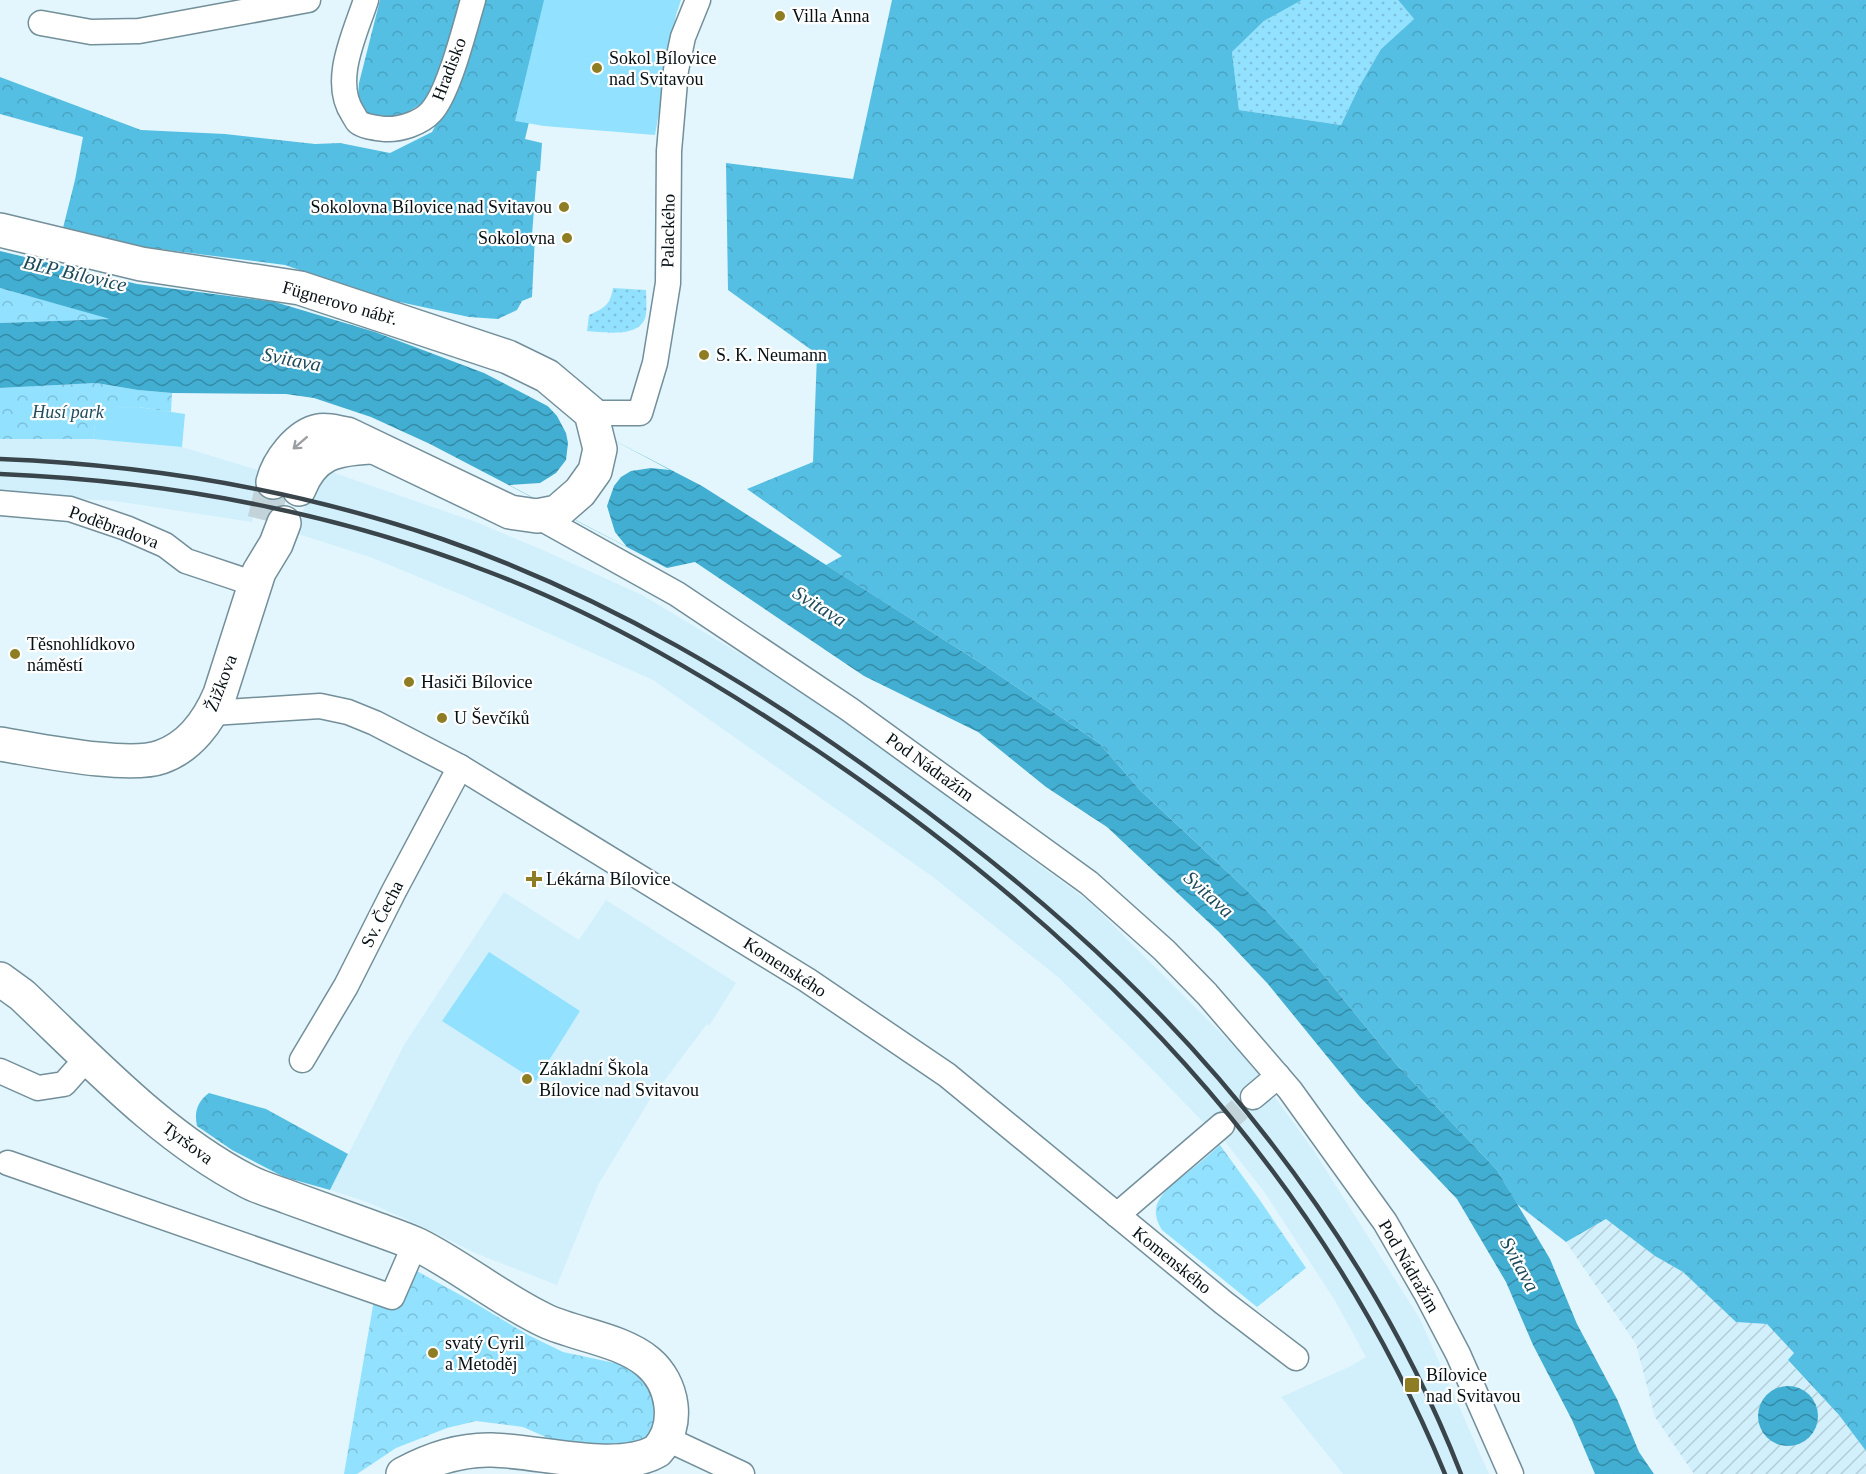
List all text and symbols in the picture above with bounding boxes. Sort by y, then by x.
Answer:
place label: Villa Anna [792,6,869,26]
marker: Villa Anna [773,9,787,23]
street label: Hradisko [428,35,470,103]
place label: Sokol Bílovice nad Svitavou [609,48,717,89]
marker: Sokol Bílovice nad Svitavou [590,61,604,75]
street label: Palackého [657,194,679,268]
place label: Sokolovna Bílovice nad Svitavou [311,197,552,217]
marker: Sokolovna Bílovice nad Svitavou [557,200,571,214]
place label: Sokolovna [478,228,555,248]
marker: Sokolovna [560,231,574,245]
water label: BLP Bílovice [21,250,129,296]
street label: Fügnerovo nábř. [280,277,400,329]
water label: Svitava [261,343,323,375]
place label: S. K. Neumann [716,345,827,365]
marker: S. K. Neumann [697,348,711,362]
park label: Husí park [31,402,105,422]
one-way arrow [292,436,308,449]
street label: Poděbradova [66,502,162,552]
water label: Svitava [789,581,851,631]
place label: Těsnohlídkovo náměstí [27,634,135,675]
marker: Těsnohlídkovo náměstí [8,647,22,661]
street label: Žižkova [200,652,241,714]
place label: Hasiči Bílovice [421,672,532,692]
marker: Hasiči Bílovice [402,675,416,689]
place label: U Ševčíků [454,707,530,728]
marker: U Ševčíků [435,711,449,725]
street label: Pod Nádražím [882,728,978,806]
water label: Svitava [1180,866,1238,922]
place label: Lékárna Bílovice [546,869,670,889]
marker: Lékárna Bílovice [527,872,541,886]
street label: Sv. Čecha [356,877,407,951]
street label: Komenského [740,933,830,1001]
place label: Základní Škola Bílovice nad Svitavou [539,1058,699,1100]
marker: Základní Škola Bílovice nad Svitavou [520,1072,534,1086]
street label: Tyršova [159,1118,217,1168]
street label: Pod Nádražím [1374,1216,1444,1316]
street label: Komenského [1129,1222,1215,1298]
water label: Svitava [1496,1233,1544,1295]
place label: svatý Cyril a Metoděj [445,1333,525,1374]
marker: svatý Cyril a Metoděj [426,1346,440,1360]
place label: Bílovice nad Svitavou [1426,1365,1521,1406]
marker: Bílovice nad Svitavou [1403,1376,1421,1394]

